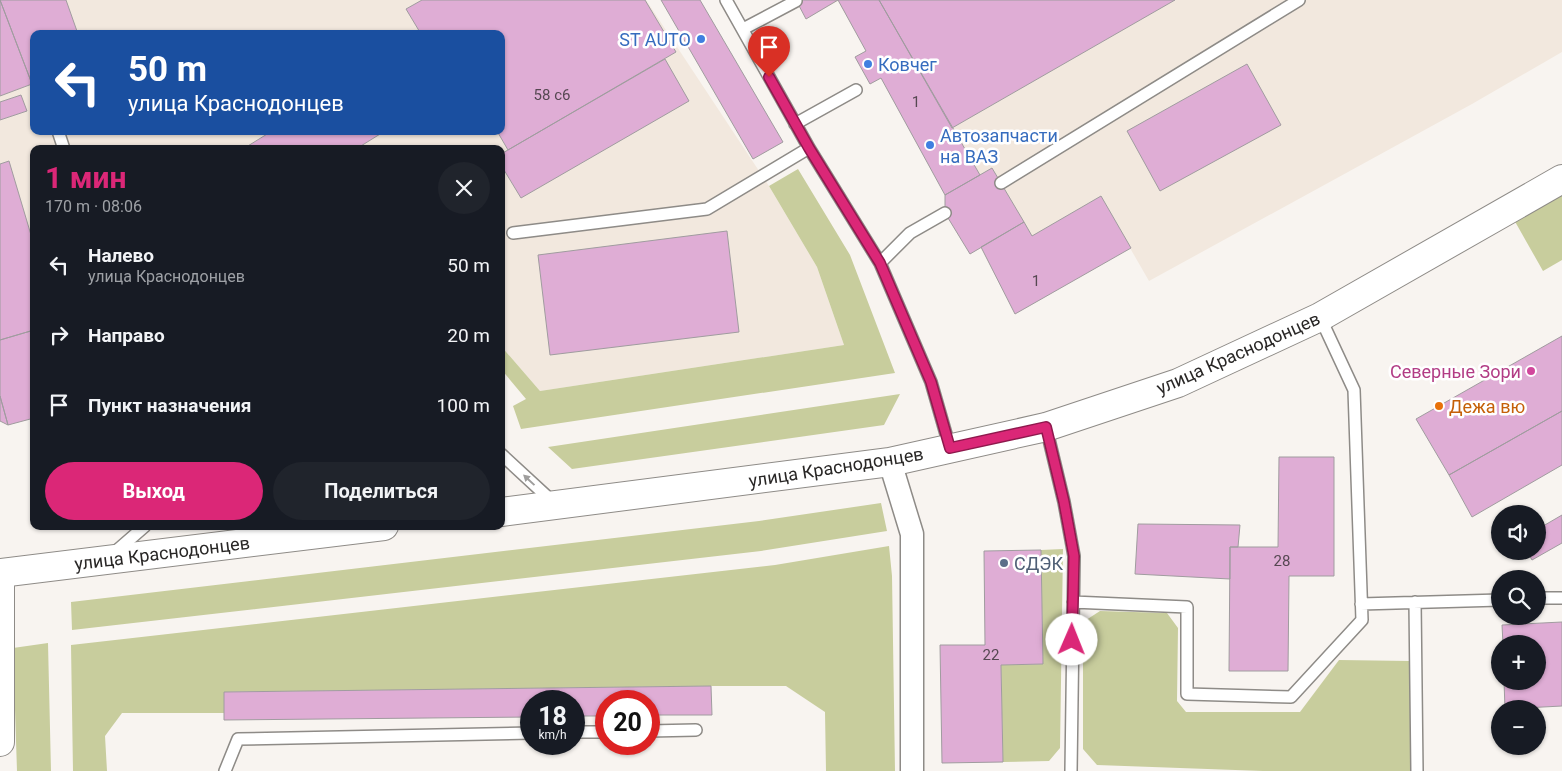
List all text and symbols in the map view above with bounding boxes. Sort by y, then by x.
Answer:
pin [748,26,790,77]
place label: ST AUTO [619,29,691,50]
marker: ST AUTO [695,33,707,45]
icon: arrive [755,33,783,61]
text: 50 m [128,49,207,90]
icon: left [45,50,110,115]
place label: Ковчег [878,54,937,75]
marker: Ковчег [862,58,874,70]
house number: 58 с6 [534,86,570,104]
text: улица Краснодонцев [128,91,344,116]
house number: 1 [912,93,920,111]
place label: Автозапчасти на ВАЗ [940,125,1058,167]
marker: Автозапчасти на ВАЗ [924,139,936,151]
text: 1 мин [45,160,126,195]
button: close [438,162,490,214]
text: 170 m · 08:06 [45,197,142,216]
text: Налево [88,244,154,267]
icon: left [45,251,73,279]
text: 50 m [447,254,490,277]
text: улица Краснодонцев [88,267,245,286]
house number: 1 [1032,272,1040,290]
street label: улица Краснодонцев [1153,307,1323,399]
icon: right [45,321,73,349]
text: Направо [88,324,165,347]
text: 20 m [447,324,490,347]
place label: Северные Зори [1390,361,1521,382]
marker: Северные Зори [1525,365,1537,377]
icon: arrive [45,391,73,419]
text: Пункт назначения [88,394,251,417]
text: 100 m [437,394,490,417]
place label: Дежа вю [1449,396,1525,417]
marker: Дежа вю [1433,400,1445,412]
street label: улица Краснодонцев [747,443,925,491]
button: Выход [45,462,263,520]
button: Поделиться [273,462,490,520]
one-way arrow [523,474,535,486]
map controls [1491,505,1546,755]
button: sound [1491,505,1546,560]
street label: улица Краснодонцев [73,532,251,574]
house number: 28 [1274,552,1290,570]
place label: СДЭК [1014,553,1063,574]
marker: СДЭК [998,557,1010,569]
button: search [1491,570,1546,625]
position arrow [1045,613,1097,665]
button: + [1491,635,1546,690]
house number: 22 [983,646,999,664]
speed limit sign: 20 [595,690,660,755]
button: − [1491,700,1546,755]
text: 18 [538,702,567,731]
text: km/h [538,728,567,742]

